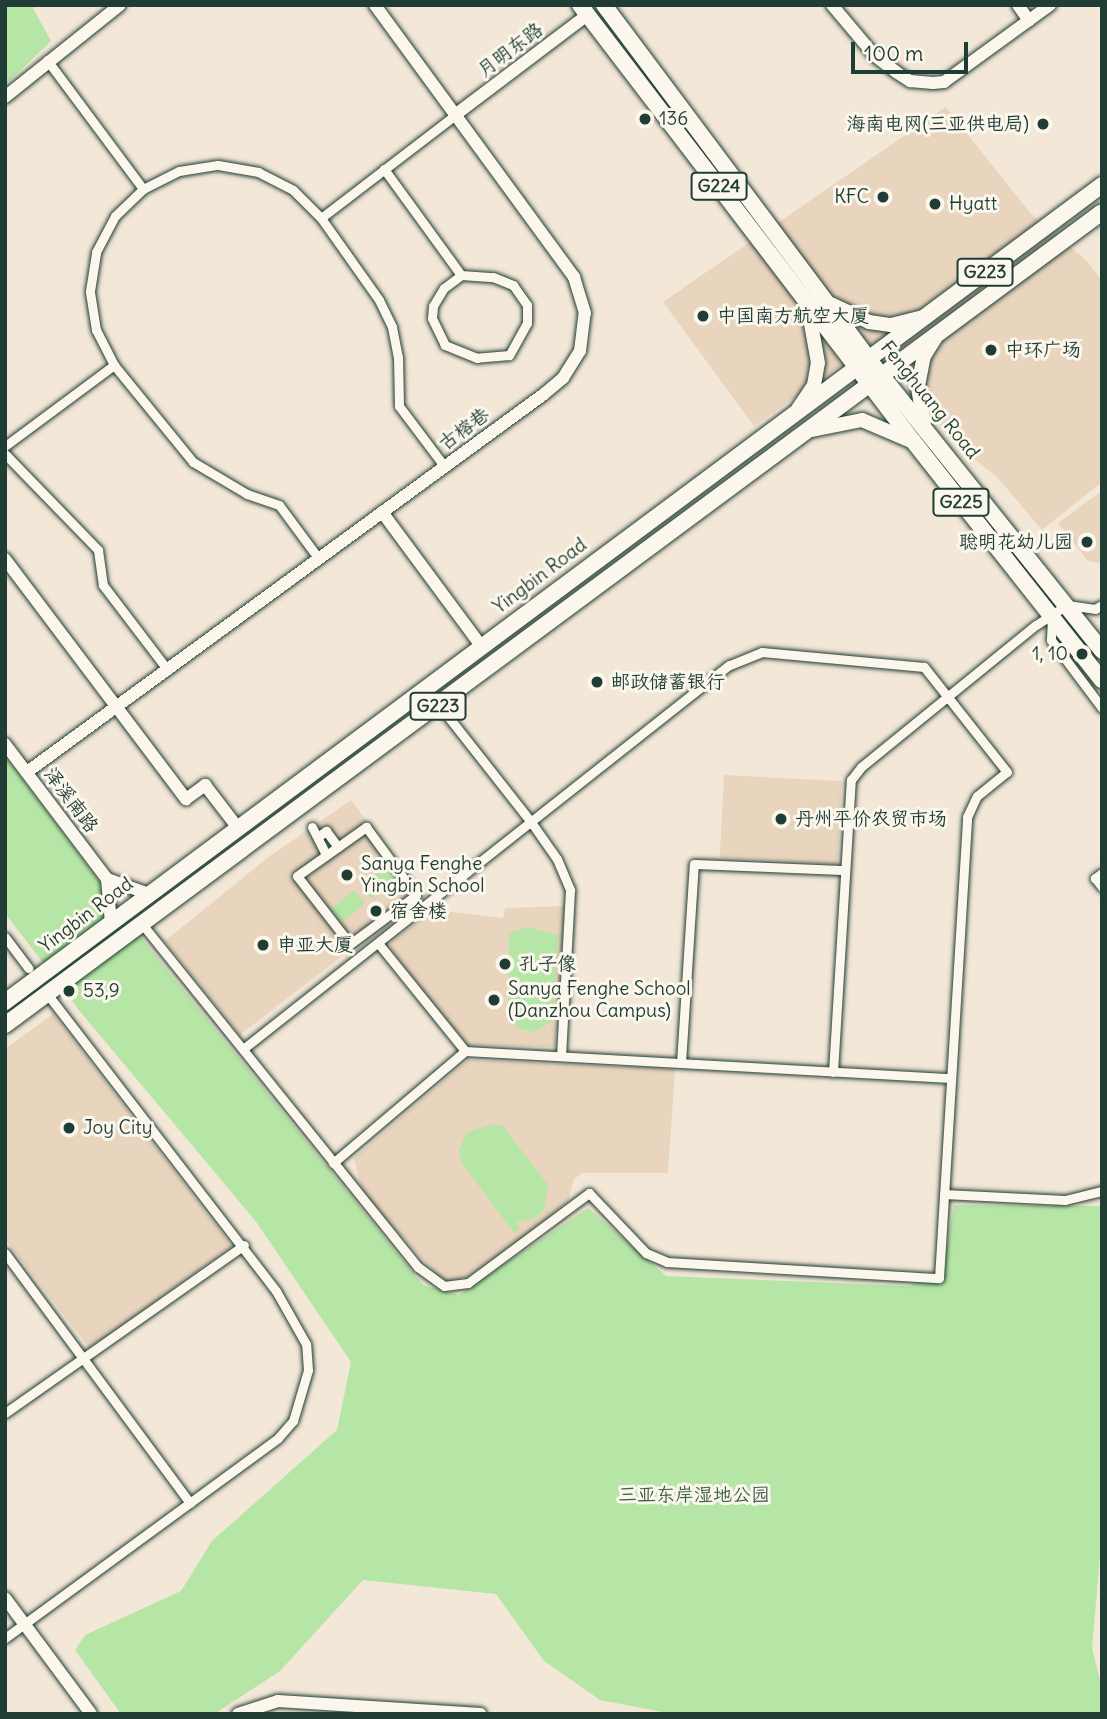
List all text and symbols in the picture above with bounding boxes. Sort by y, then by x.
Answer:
street label: 月明东路 [473,18,547,82]
scale bar [855,28,972,72]
text: 100 m [864,40,923,67]
place label: 136 [659,108,688,130]
marker: 136 [637,111,653,127]
place label: 海南电网(三亚供电局) [847,113,1029,135]
marker: 海南电网(三亚供电局) [1035,116,1051,132]
road number: G224 [689,172,749,201]
place label: KFC [834,186,869,208]
marker: KFC [875,189,891,205]
place label: Hyatt [949,193,997,215]
marker: Hyatt [927,196,943,212]
road number: G223 [955,258,1015,286]
place label: 中国南方航空大厦 [717,305,869,327]
marker: 中国南方航空大厦 [695,308,711,324]
street label: Fenghuang Road [876,336,984,464]
place label: 中环广场 [1005,339,1081,361]
marker: 中环广场 [983,342,999,358]
street label: 古榕巷 [434,403,494,455]
road number: G225 [931,488,991,516]
place label: 聪明花幼儿园 [959,531,1073,553]
street label: Yingbin Road [489,533,591,619]
marker: 聪明花幼儿园 [1079,534,1095,550]
place label: 1, 10 [1032,643,1068,665]
marker: 1, 10 [1074,646,1090,662]
place label: 邮政储蓄银行 [611,671,725,693]
marker: 邮政储蓄银行 [589,674,605,690]
road number: G223 [408,692,468,720]
street label: 泽溪南路 [39,763,103,837]
place label: 丹州平价农贸市场 [795,808,947,830]
marker: 丹州平价农贸市场 [773,811,789,827]
place label: Sanya Fenghe Yingbin School [361,853,484,897]
marker: Sanya Fenghe Yingbin School [339,867,355,883]
street label: Yingbin Road [35,872,137,958]
place label: 宿舍楼 [390,900,447,922]
marker: 宿舍楼 [368,903,384,919]
place label: 申亚大厦 [277,934,353,956]
marker: 申亚大厦 [255,937,271,953]
place label: 孔子像 [519,953,576,975]
marker: 孔子像 [497,956,513,972]
place label: Sanya Fenghe School (Danzhou Campus) [508,978,691,1022]
place label: 53,9 [83,980,120,1002]
marker: 53,9 [61,983,77,999]
marker: Sanya Fenghe School (Danzhou Campus) [486,992,502,1008]
place label: Joy City [83,1117,153,1139]
marker: Joy City [61,1120,77,1136]
park label: 三亚东岸湿地公园 [618,1484,770,1506]

